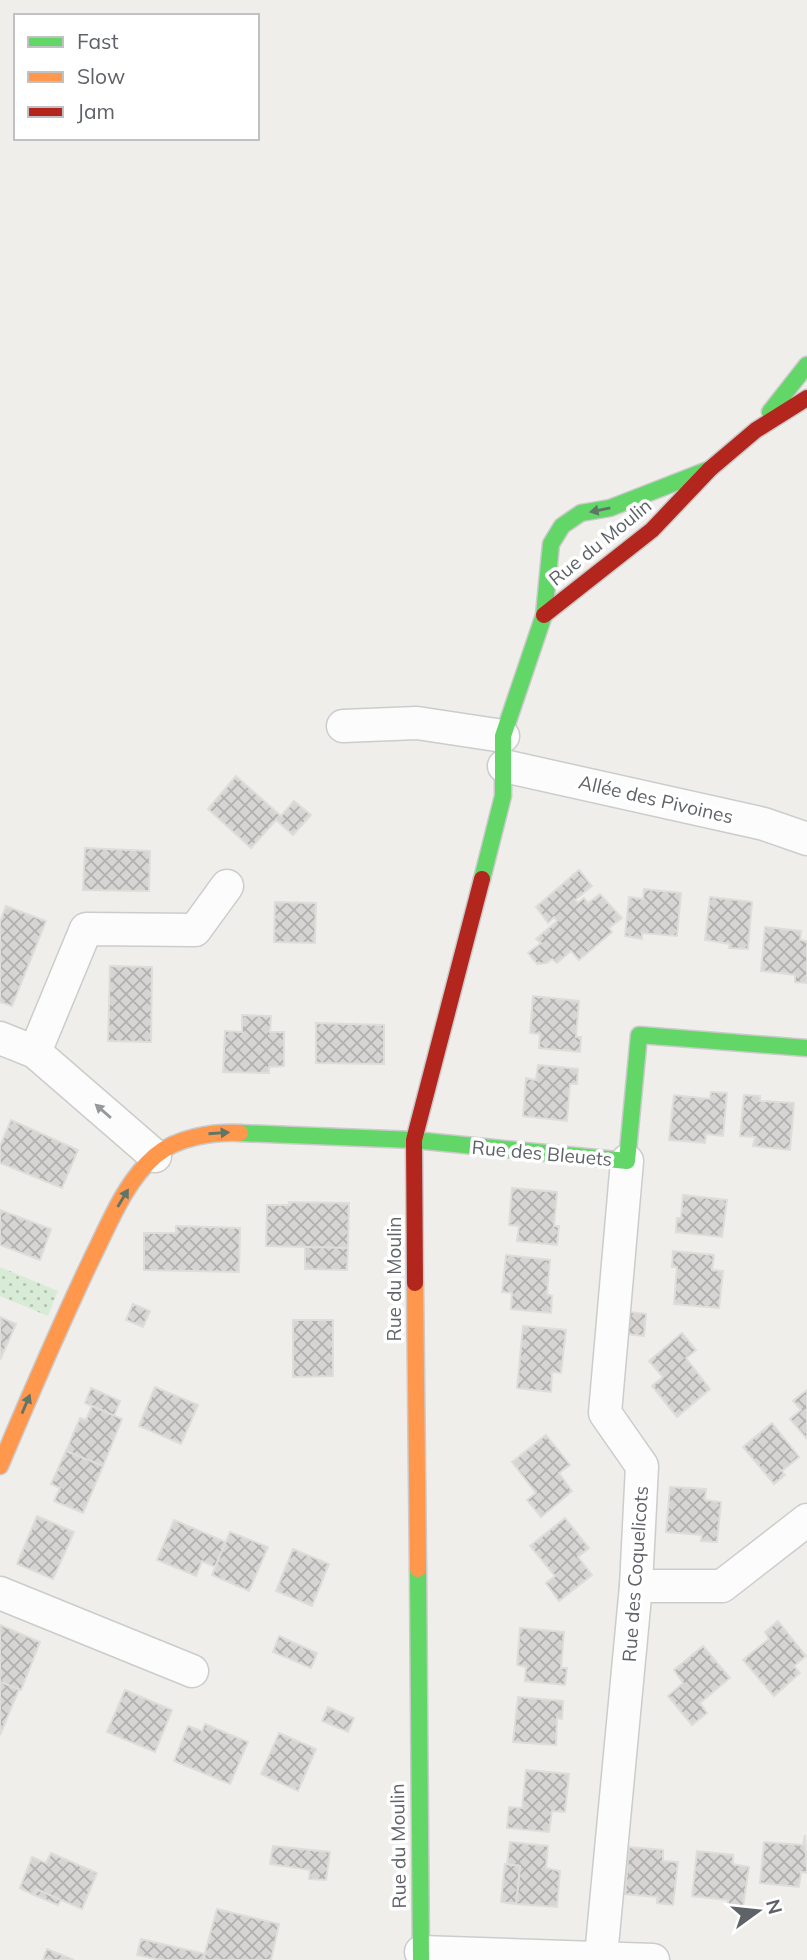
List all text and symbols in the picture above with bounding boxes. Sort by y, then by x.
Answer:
legend [14,14,259,140]
text: Fast [77,28,119,54]
text: Slow [77,63,125,89]
text: Jam [77,98,115,124]
street label: Rue du Moulin [544,493,656,591]
one-way arrow [589,505,611,516]
street label: Allée des Pivoines [576,770,736,828]
one-way arrow [95,1104,112,1119]
one-way arrow [208,1127,230,1138]
street label: Rue des Bleuets [471,1135,613,1171]
one-way arrow [116,1188,129,1207]
street label: Rue du Moulin [382,1216,406,1342]
one-way arrow [21,1393,32,1414]
street label: Rue des Coquelicots [617,1485,653,1663]
street label: Rue du Moulin [385,1783,411,1909]
north arrow [723,1876,793,1946]
text: N [761,1897,788,1917]

